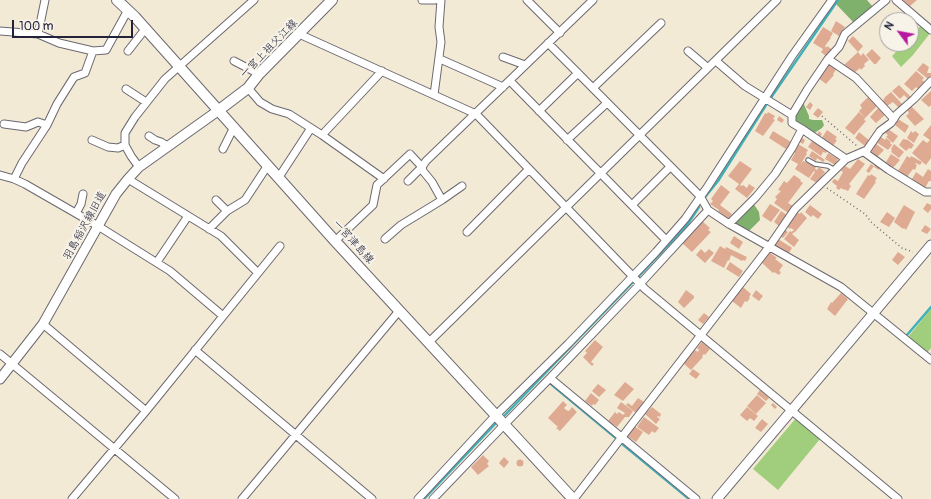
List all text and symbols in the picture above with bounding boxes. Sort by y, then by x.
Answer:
scale bar [14,12,135,38]
north arrow [879,12,919,52]
street label: 一宮上祖父江線 [238,17,300,81]
text: 100 m [19,19,53,34]
text: N [882,19,897,33]
street label: 羽島稲沢線旧道 [61,189,109,263]
street label: 一宮津島線 [330,217,376,267]

